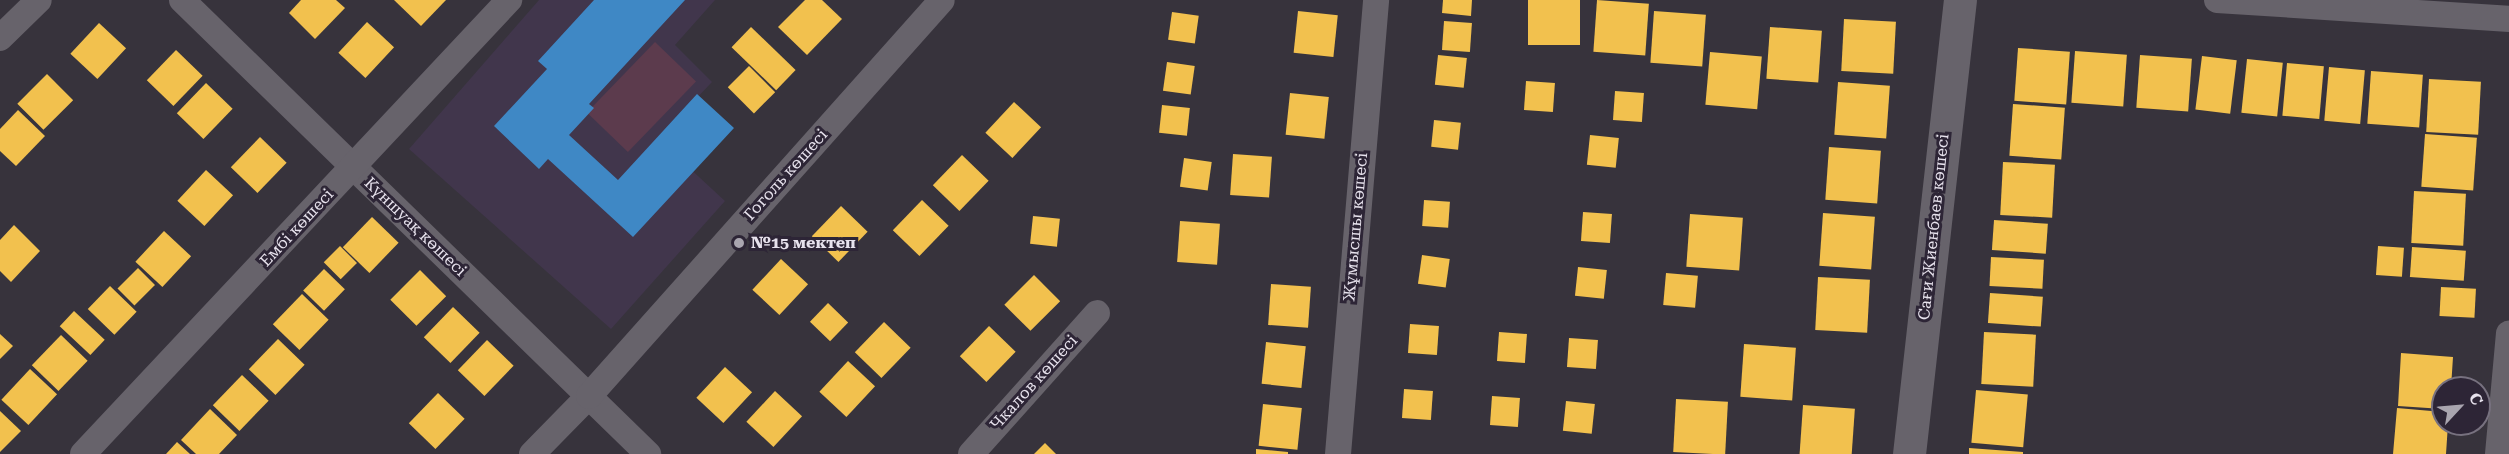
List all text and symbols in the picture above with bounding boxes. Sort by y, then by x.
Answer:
street label: Гоголь көшесі [740,126,832,224]
street label: Сағи Жиенбаев көшесі [1915,133,1953,321]
street label: Жұмысшы көшесі [1340,152,1372,302]
street label: Күншуақ көшесі [360,174,470,280]
street label: Ембі көшесі [256,185,338,271]
place label: №15 мектеп [751,233,856,253]
marker: №15 мектеп [732,236,746,250]
street label: Чкалов көшесі [986,331,1082,435]
north arrow [2431,376,2491,436]
text: С [2465,390,2487,408]

